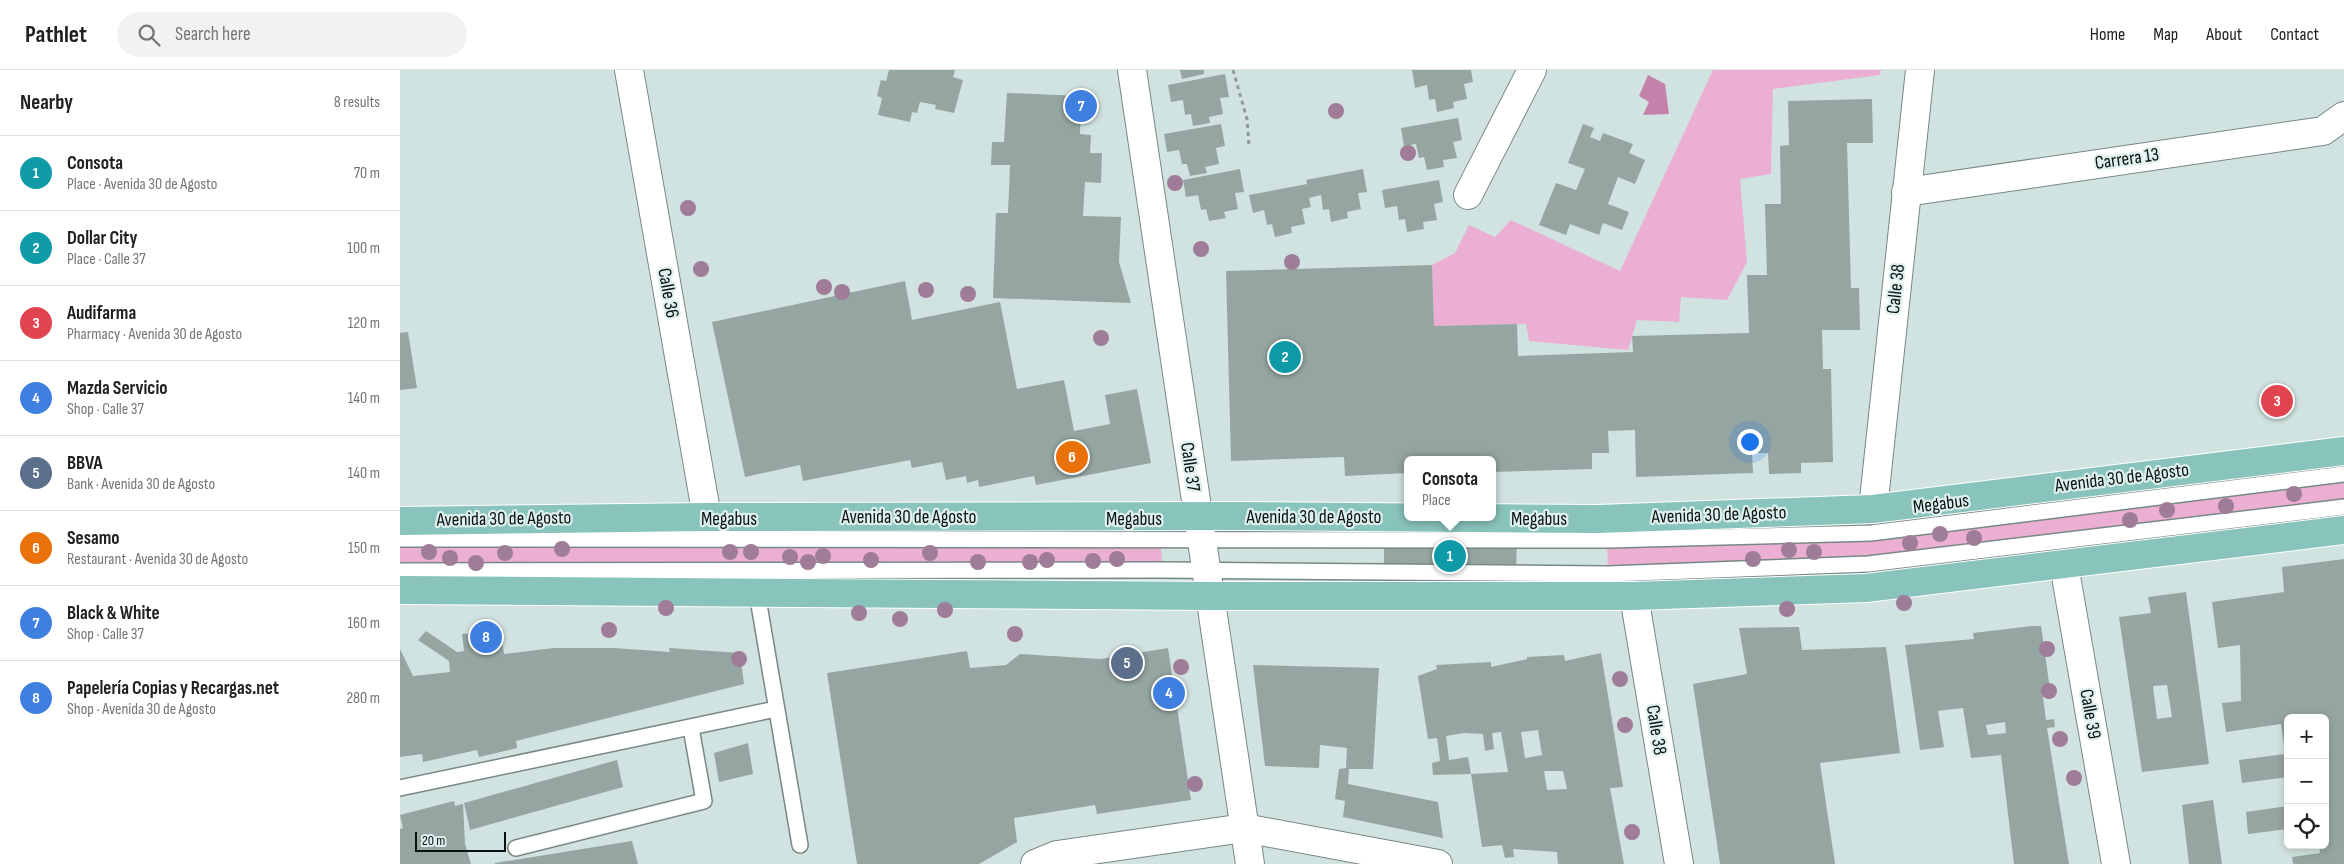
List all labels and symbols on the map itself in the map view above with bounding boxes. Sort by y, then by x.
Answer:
pin: 7 [1065,87,1097,125]
street label: Carrera 13 [2093,143,2161,175]
street label: Calle 38 [1882,263,1910,315]
street label: Calle 36 [652,266,684,320]
pin: 2 [1269,338,1301,376]
pin: 3 [2261,382,2293,420]
your location [1737,429,1763,455]
pin: 6 [1056,438,1088,476]
street label: Calle 37 [1175,441,1205,494]
street label: Avenida 30 de Agosto [2053,458,2190,498]
street label: Megabus [1912,489,1970,519]
street label: Avenida 30 de Agosto [1650,501,1787,529]
street label: Avenida 30 de Agosto [435,506,572,532]
street label: Avenida 30 de Agosto [841,506,976,529]
street label: Avenida 30 de Agosto [1246,506,1381,529]
street label: Megabus [701,508,757,531]
street label: Megabus [1106,508,1162,531]
street label: Megabus [1511,508,1567,531]
pin: 1 [1434,537,1466,575]
pin: 8 [470,618,502,656]
pin: 5 [1111,644,1143,682]
pin: 4 [1153,674,1185,712]
street label: Calle 39 [2074,687,2106,741]
street label: Calle 38 [1641,703,1671,757]
scale bar [415,829,506,852]

